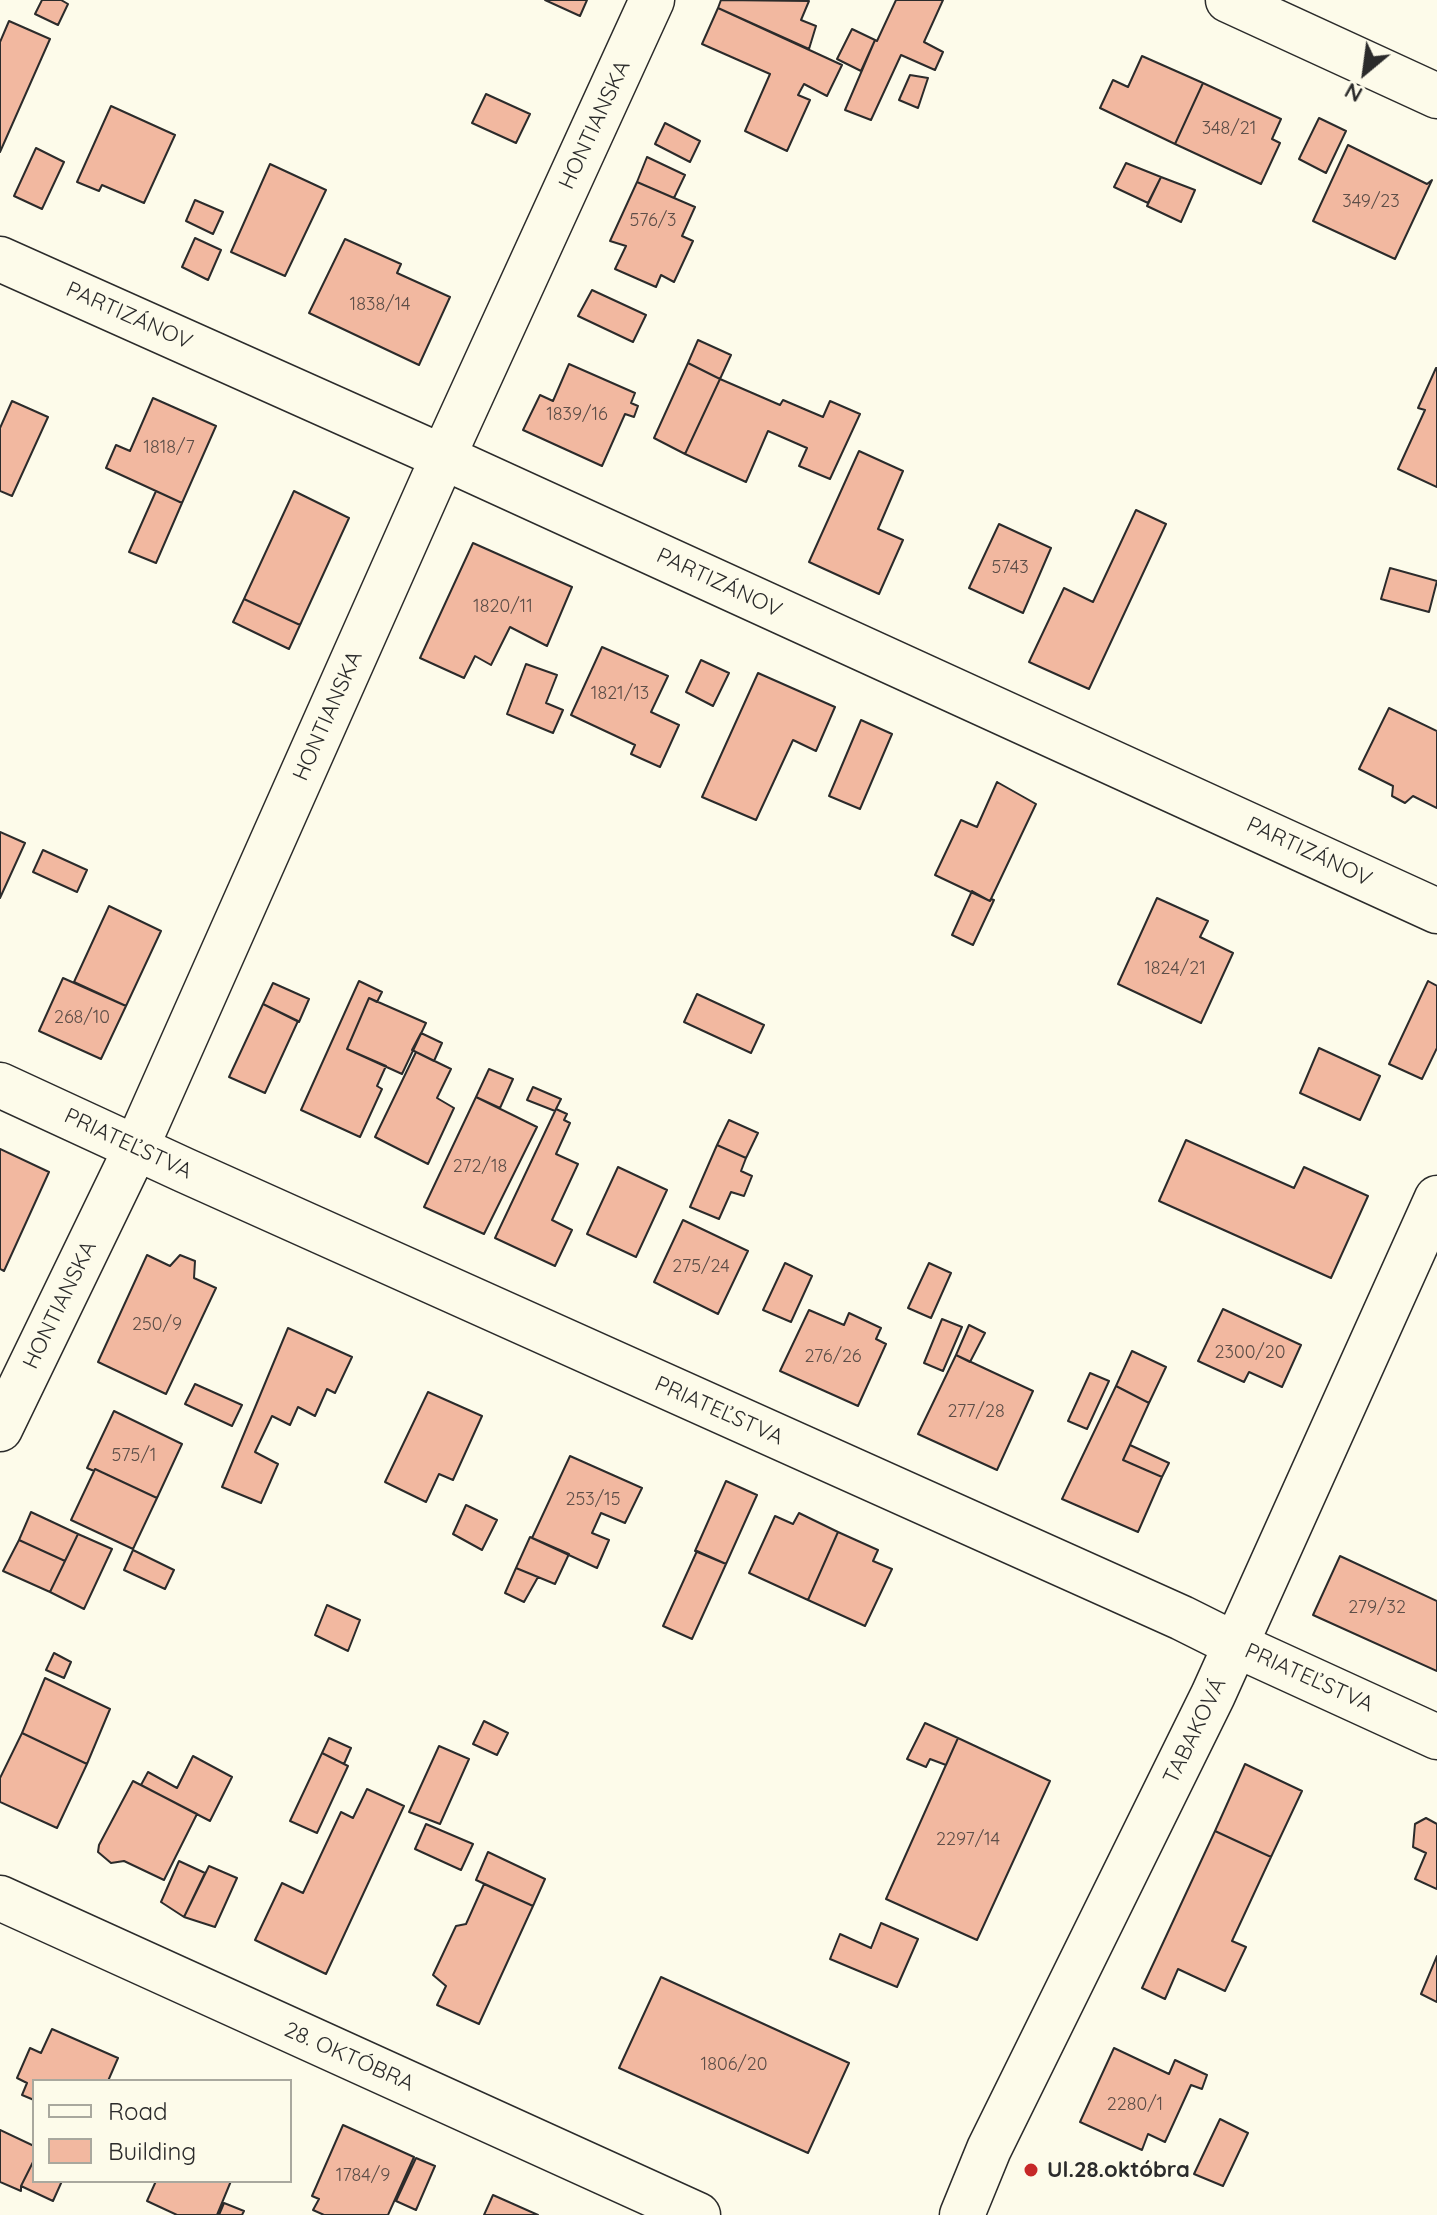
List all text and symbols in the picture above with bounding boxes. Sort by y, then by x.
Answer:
north arrow [1325,32,1405,112]
street label: HONTIANSKA [554,56,636,194]
text: N [1340,77,1367,109]
house number: 348/21 [1202,118,1256,140]
house number: 349/23 [1342,191,1400,213]
house number: 576/3 [629,210,677,232]
street label: PARTIZÁNOV [62,276,196,356]
house number: 1838/14 [350,294,410,316]
house number: 1839/16 [546,404,608,426]
house number: 1818/7 [143,437,195,459]
street label: PARTIZÁNOV [652,542,786,624]
house number: 5743 [991,557,1029,579]
house number: 1820/11 [473,596,533,618]
street label: HONTIANSKA [288,647,368,785]
house number: 1821/13 [591,683,649,705]
street label: PARTIZÁNOV [1242,811,1376,893]
house number: 1824/21 [1144,958,1206,980]
house number: 268/10 [54,1007,110,1029]
street label: PRIATEĽSTVA [60,1103,196,1185]
house number: 272/18 [453,1156,507,1178]
street label: HONTIANSKA [18,1237,102,1373]
house number: 275/24 [672,1256,730,1278]
house number: 250/9 [132,1314,182,1336]
house number: 2300/20 [1215,1342,1285,1364]
house number: 276/26 [804,1346,862,1368]
street label: PRIATEĽSTVA [651,1371,787,1451]
house number: 277/28 [947,1401,1005,1423]
house number: 575/1 [112,1445,156,1467]
house number: 253/15 [565,1489,621,1511]
house number: 279/32 [1348,1597,1406,1619]
street label: PRIATEĽSTVA [1241,1638,1377,1718]
street label: TABAKOVÁ [1158,1674,1232,1788]
house number: 2297/14 [936,1829,1000,1851]
street label: 28. OKTÓBRA [280,2017,418,2097]
house number: 1806/20 [701,2054,767,2076]
legend [32,2079,292,2183]
house number: 2280/1 [1107,2094,1163,2116]
text: Road [108,2096,168,2126]
text: Building [108,2136,196,2166]
place label: Ul.28.októbra [1047,2157,1190,2183]
marker: Ul.28.októbra [1022,2161,1040,2179]
house number: 1784/9 [336,2165,390,2187]

